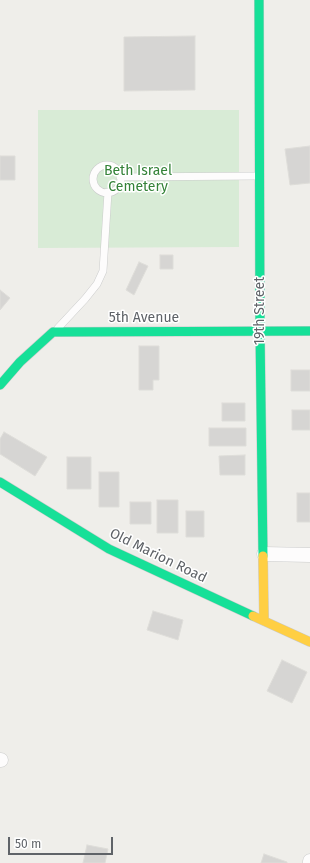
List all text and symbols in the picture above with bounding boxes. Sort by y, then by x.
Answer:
park label: Beth Israel Cemetery [104,163,172,196]
street label: 19th Street [252,277,268,345]
street label: 5th Avenue [109,310,179,326]
street label: Old Marion Road [107,525,209,587]
scale bar [10,829,115,855]
text: 50 m [15,837,41,851]

